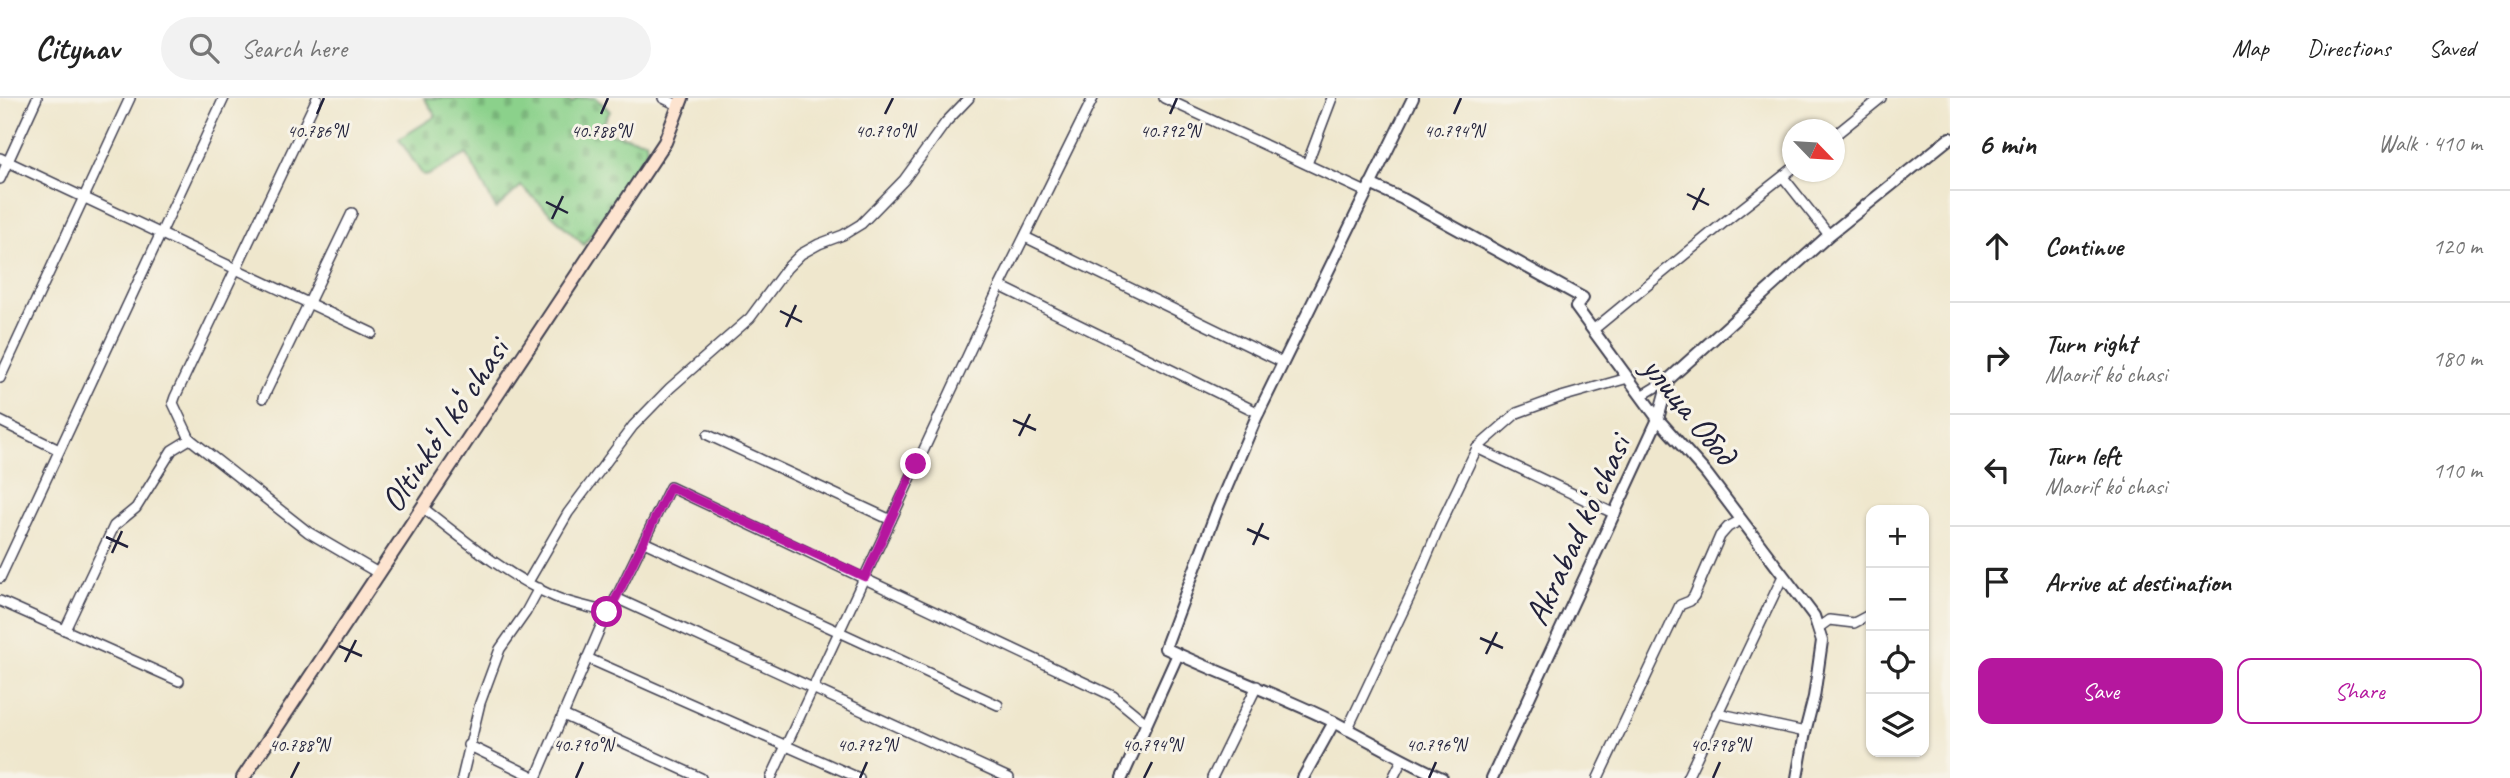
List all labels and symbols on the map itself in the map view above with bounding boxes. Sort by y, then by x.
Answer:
north arrow [1782,119,1845,182]
text: 40.786°N [287,120,350,142]
text: 40.788°N [571,120,634,142]
text: 40.790°N [855,120,918,142]
text: 40.792°N [1140,120,1203,142]
text: 40.794°N [1424,120,1487,142]
street label: Oltinkoʻl koʻchasi [370,326,522,521]
street label: улица Обод [1631,345,1749,477]
street label: Akrabad koʻchasi [1514,424,1643,632]
route end [900,448,931,479]
route start [591,596,622,627]
text: 40.788°N [269,734,332,756]
text: 40.790°N [553,734,616,756]
text: 40.792°N [837,734,900,756]
text: 40.794°N [1122,734,1185,756]
text: 40.796°N [1406,734,1469,756]
text: 40.798°N [1690,734,1753,756]

